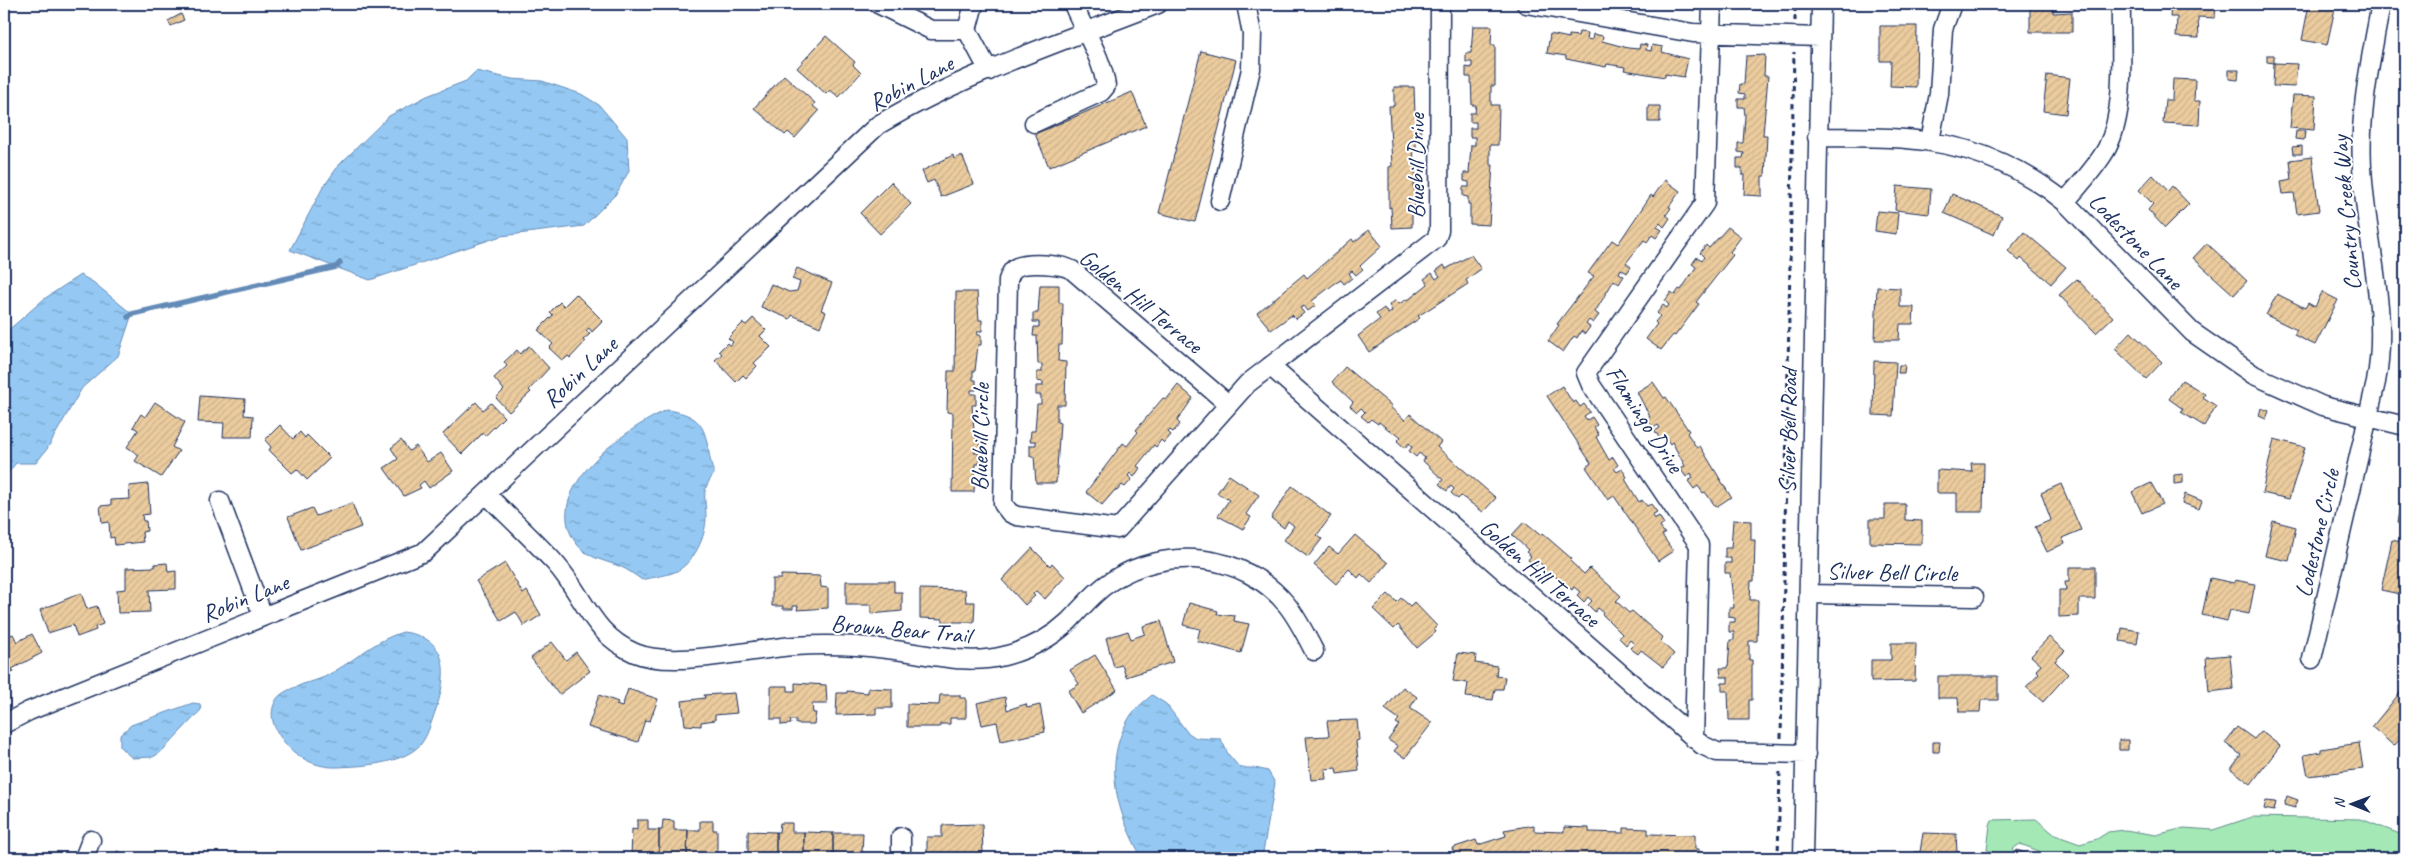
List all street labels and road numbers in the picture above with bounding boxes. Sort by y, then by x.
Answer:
street label: Robin Lane [864,47,960,118]
street label: Bluebill Drive [1401,111,1431,219]
street label: Country Creek Way [2324,132,2368,292]
street label: Lodestone Lane [2082,186,2191,297]
street label: Golden Hill Terrace [1073,242,1210,361]
street label: Robin Lane [536,328,625,414]
street label: Flamingo Drive [1599,360,1692,480]
street label: Silver Bell Road [1772,365,1804,494]
street label: Bluebill Circle [964,381,996,491]
street label: Lodestone Circle [2288,464,2347,600]
street label: Golden Hill Terrace [1474,512,1608,635]
street label: Silver Bell Circle [1827,556,1960,588]
street label: Robin Lane [197,566,295,629]
street label: Brown Bear Trail [830,608,976,650]

